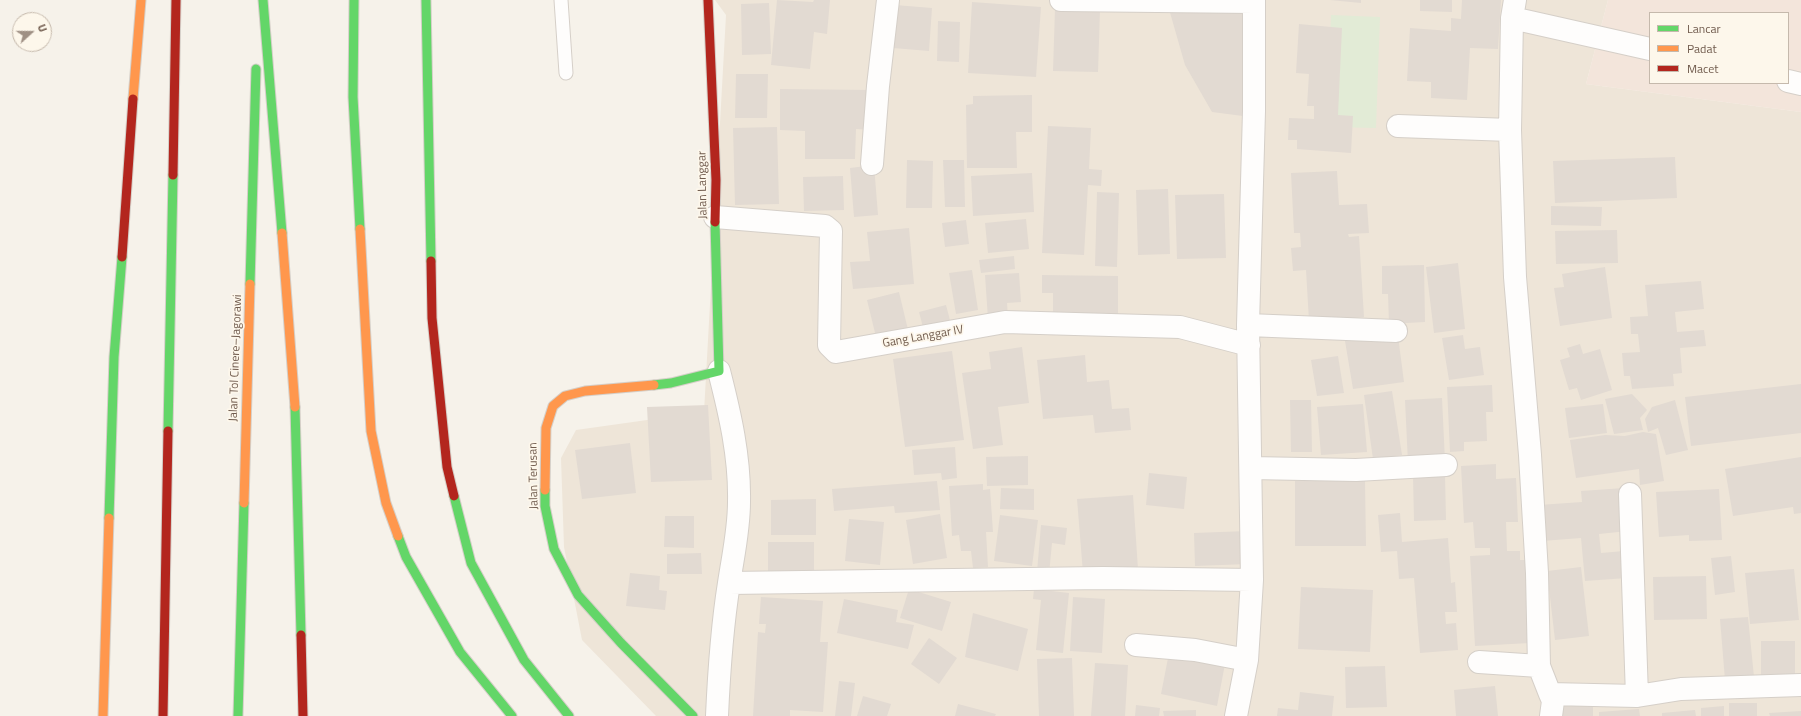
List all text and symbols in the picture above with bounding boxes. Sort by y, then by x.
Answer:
north arrow [12,12,52,52]
legend [1649,12,1789,84]
text: Lancar [1687,19,1721,38]
text: U [34,22,51,34]
text: Padat [1687,39,1717,58]
text: Macet [1687,59,1719,78]
street label: Jalan Langgar [695,151,711,219]
street label: Jalan Tol Cinere–Jagorawi [227,294,245,422]
street label: Gang Langgar IV [881,323,965,351]
street label: Jalan Terusan [526,442,542,510]

